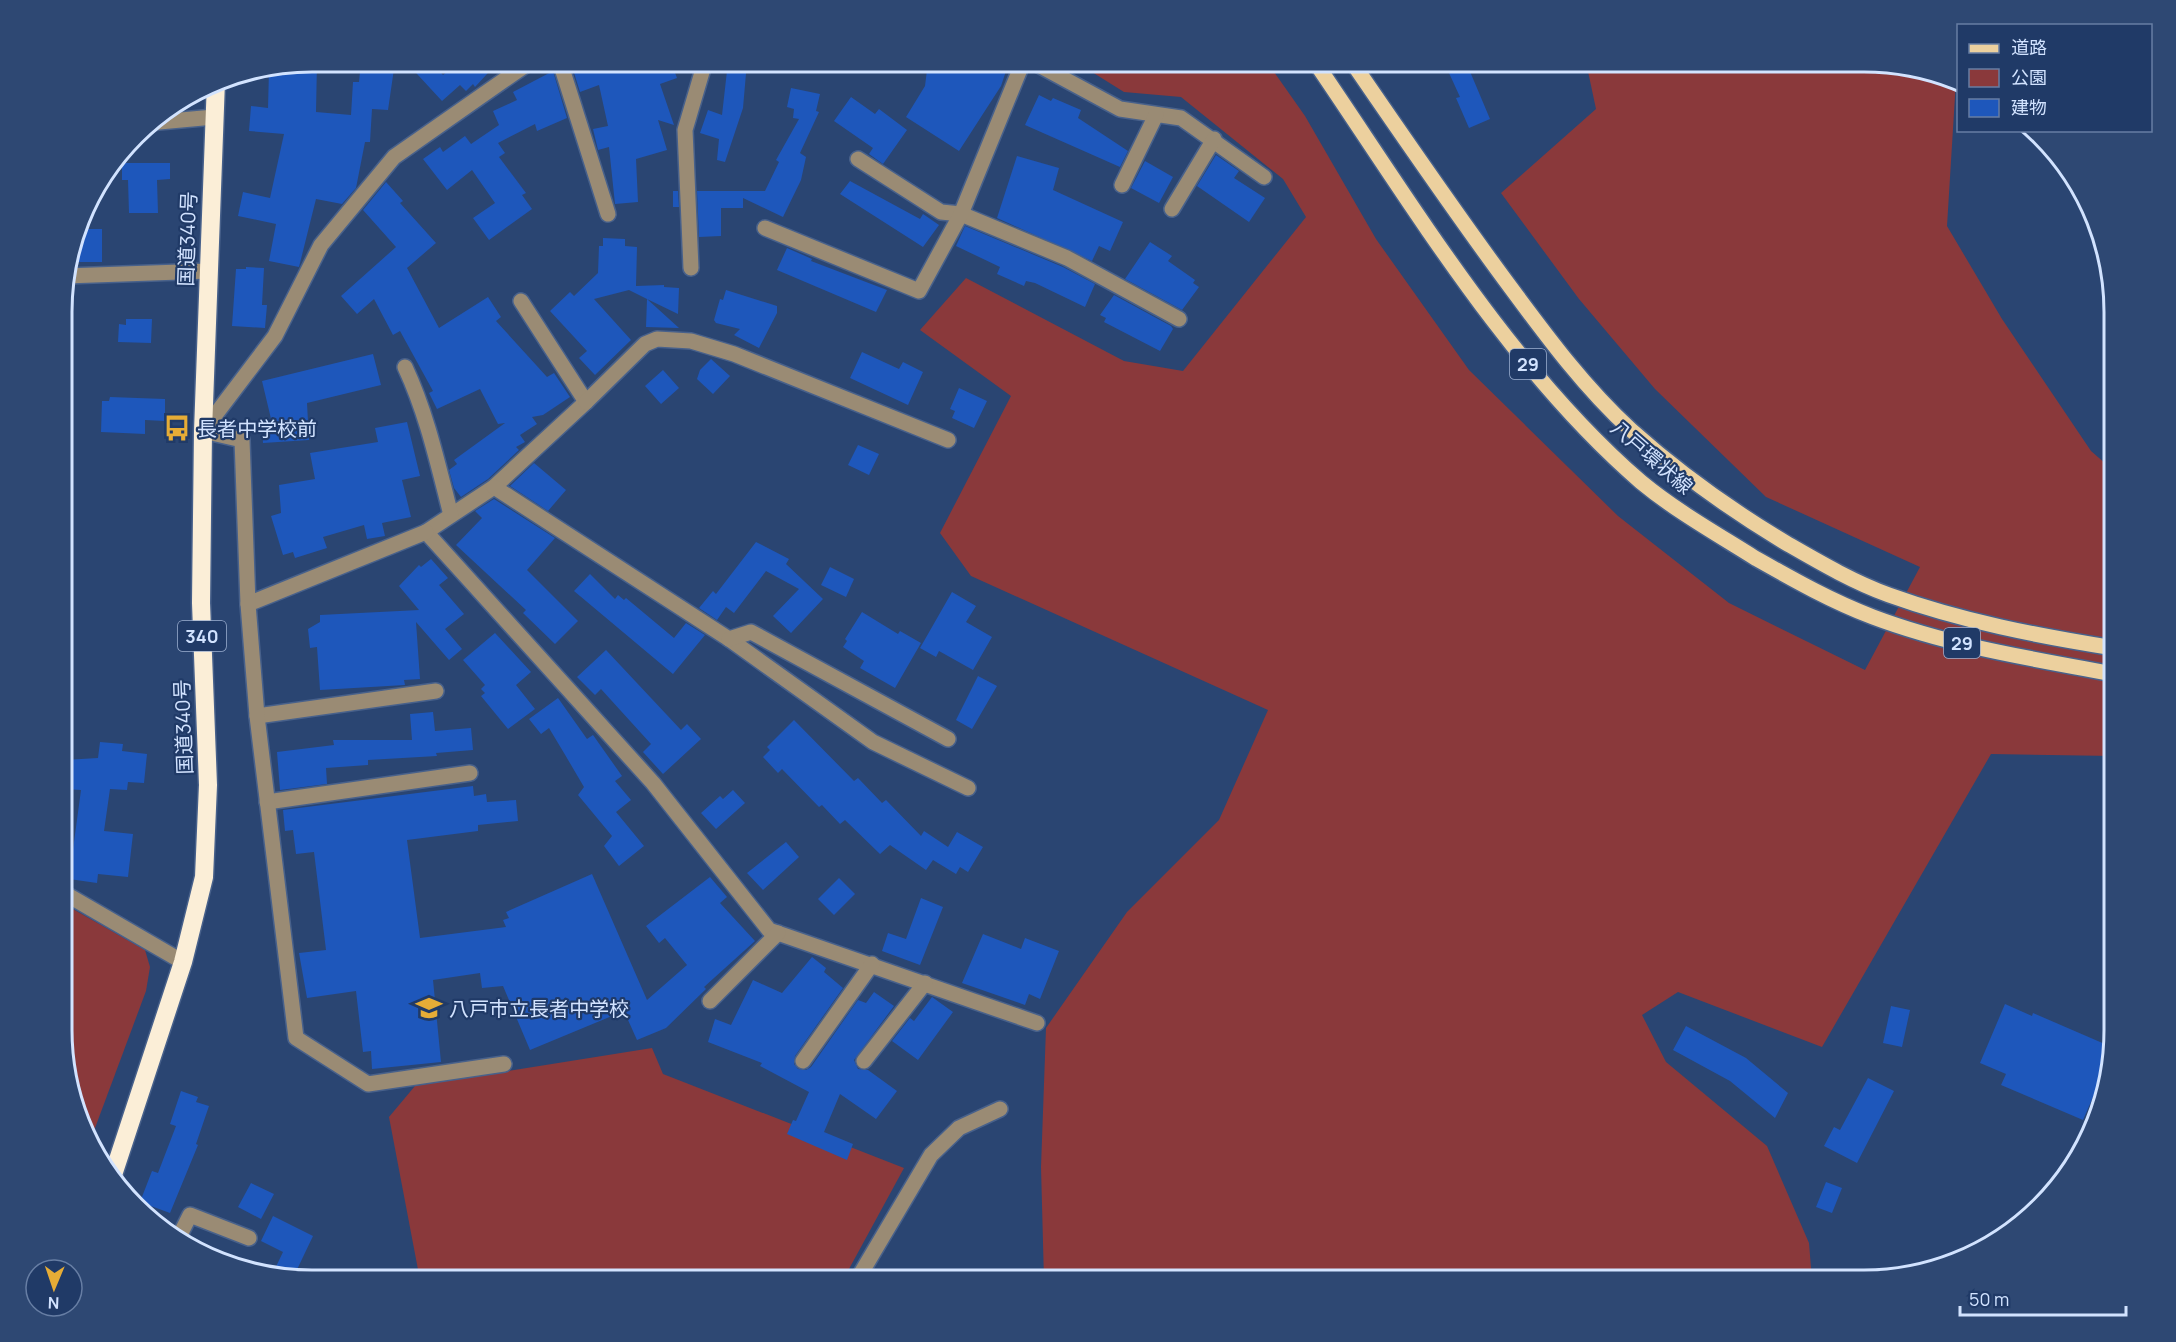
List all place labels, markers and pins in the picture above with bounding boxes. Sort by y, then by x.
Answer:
bus stop icon: 長者中学校前 [162,413,192,443]
place label: 長者中学校前 [197,415,317,442]
school or university icon: 八戸市立長者中学校 [414,993,444,1023]
place label: 八戸市立長者中学校 [449,995,629,1022]

